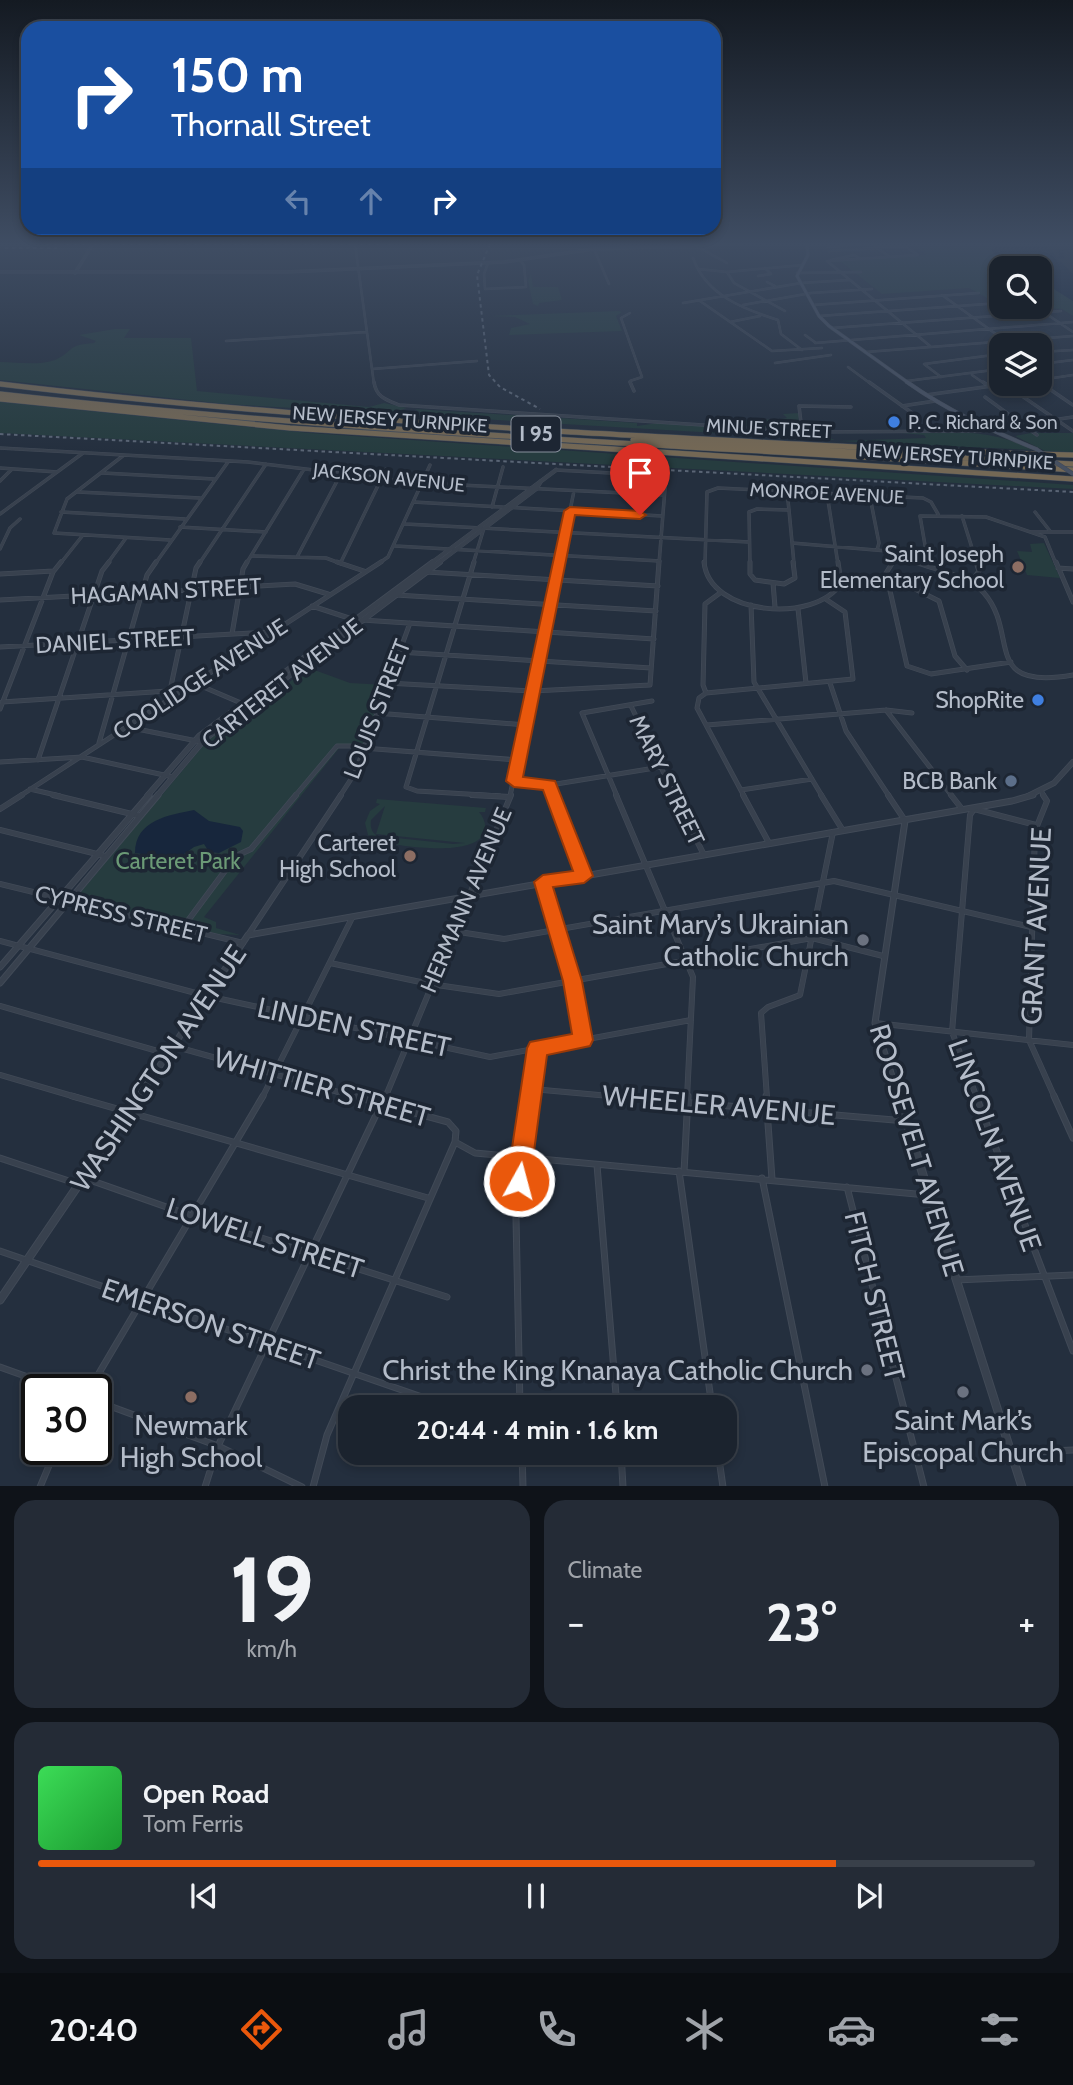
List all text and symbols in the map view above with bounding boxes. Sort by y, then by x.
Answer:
text: 150 m [171,45,304,104]
icon: right [56,49,147,140]
text: Thornall Street [171,105,371,144]
icon: left [279,182,317,220]
icon: ahead [352,182,390,220]
icon: right [425,182,463,220]
map controls [989,256,1052,396]
button: search [989,256,1052,319]
button: layers [989,333,1052,396]
street label: NEW JERSEY TURNPIKE [292,401,488,438]
place label: P. C. Richard & Son [908,411,1058,434]
street label: MINUE STREET [705,414,832,443]
marker: P. C. Richard & Son [886,414,902,430]
road number: I 95 [512,416,560,452]
street label: NEW JERSEY TURNPIKE [858,438,1054,475]
pin [610,443,670,515]
icon: arrive [621,454,659,492]
street label: JACKSON AVENUE [311,458,466,497]
street label: MONROE AVENUE [749,478,905,509]
place label: Saint Joseph Elementary School [820,540,1005,594]
marker: Saint Joseph Elementary School [1010,559,1026,575]
street label: HAGAMAN STREET [70,572,262,610]
street label: COOLIDGE AVENUE [108,612,292,746]
street label: CARTERET AVENUE [196,612,368,754]
street label: DANIEL STREET [35,623,195,659]
street label: LOUIS STREET [338,635,416,783]
place label: ShopRite [935,686,1024,714]
marker: ShopRite [1030,692,1046,708]
street label: MARY STREET [623,710,711,850]
place label: BCB Bank [902,767,998,795]
marker: BCB Bank [1003,773,1019,789]
street label: HERMANN AVENUE [414,803,518,997]
street label: GRANT AVENUE [1014,826,1058,1026]
place label: Carteret High School [279,829,397,883]
park label: Carteret Park [115,847,241,875]
marker: Carteret High School [402,848,418,864]
street label: CYPRESS STREET [32,879,210,949]
place label: Saint Mary’s Ukrainian Catholic Church [592,907,849,973]
marker: Saint Mary’s Ukrainian Catholic Church [855,932,871,948]
street label: WASHINGTON AVENUE [63,938,253,1198]
street label: LINDEN STREET [254,990,454,1064]
street label: ROOSEVELT AVENUE [862,1020,972,1280]
street label: LINCOLN AVENUE [941,1034,1049,1256]
street label: WHITTIER STREET [210,1040,434,1134]
street label: WHEELER AVENUE [601,1078,837,1132]
position arrow [482,1144,556,1218]
street label: LOWELL STREET [162,1190,368,1286]
street label: FITCH STREET [838,1208,912,1384]
street label: EMERSON STREET [97,1271,325,1377]
place label: Christ the King Knanaya Catholic Church [382,1353,853,1387]
marker: Christ the King Knanaya Catholic Church [859,1362,875,1378]
speed limit sign: 30 [21,1374,112,1465]
marker: Saint Mark’s Episcopal Church [955,1384,971,1400]
marker: Newmark High School [183,1389,199,1405]
place label: Saint Mark’s Episcopal Church [862,1403,1064,1469]
place label: Newmark High School [120,1408,263,1474]
text: 20:44 · 4 min · 1.6 km [417,1414,658,1446]
text: 19 [229,1534,314,1645]
text: Climate [568,1556,642,1584]
text: 23° [766,1591,837,1654]
text: − [568,1599,584,1646]
text: + [1018,1599,1035,1646]
text: km/h [247,1635,297,1663]
text: Open Road [143,1778,269,1810]
text: Tom Ferris [143,1810,243,1838]
icon: previous [185,1877,223,1915]
icon: pause [517,1877,555,1915]
icon: next [850,1877,888,1915]
icon: directions [237,2005,286,2054]
icon: music [384,2005,433,2054]
icon: phone [532,2005,581,2054]
icon: climate [680,2005,729,2054]
icon: car [827,2005,876,2054]
icon: filters [975,2005,1024,2054]
text: 20:40 [49,2010,138,2049]

